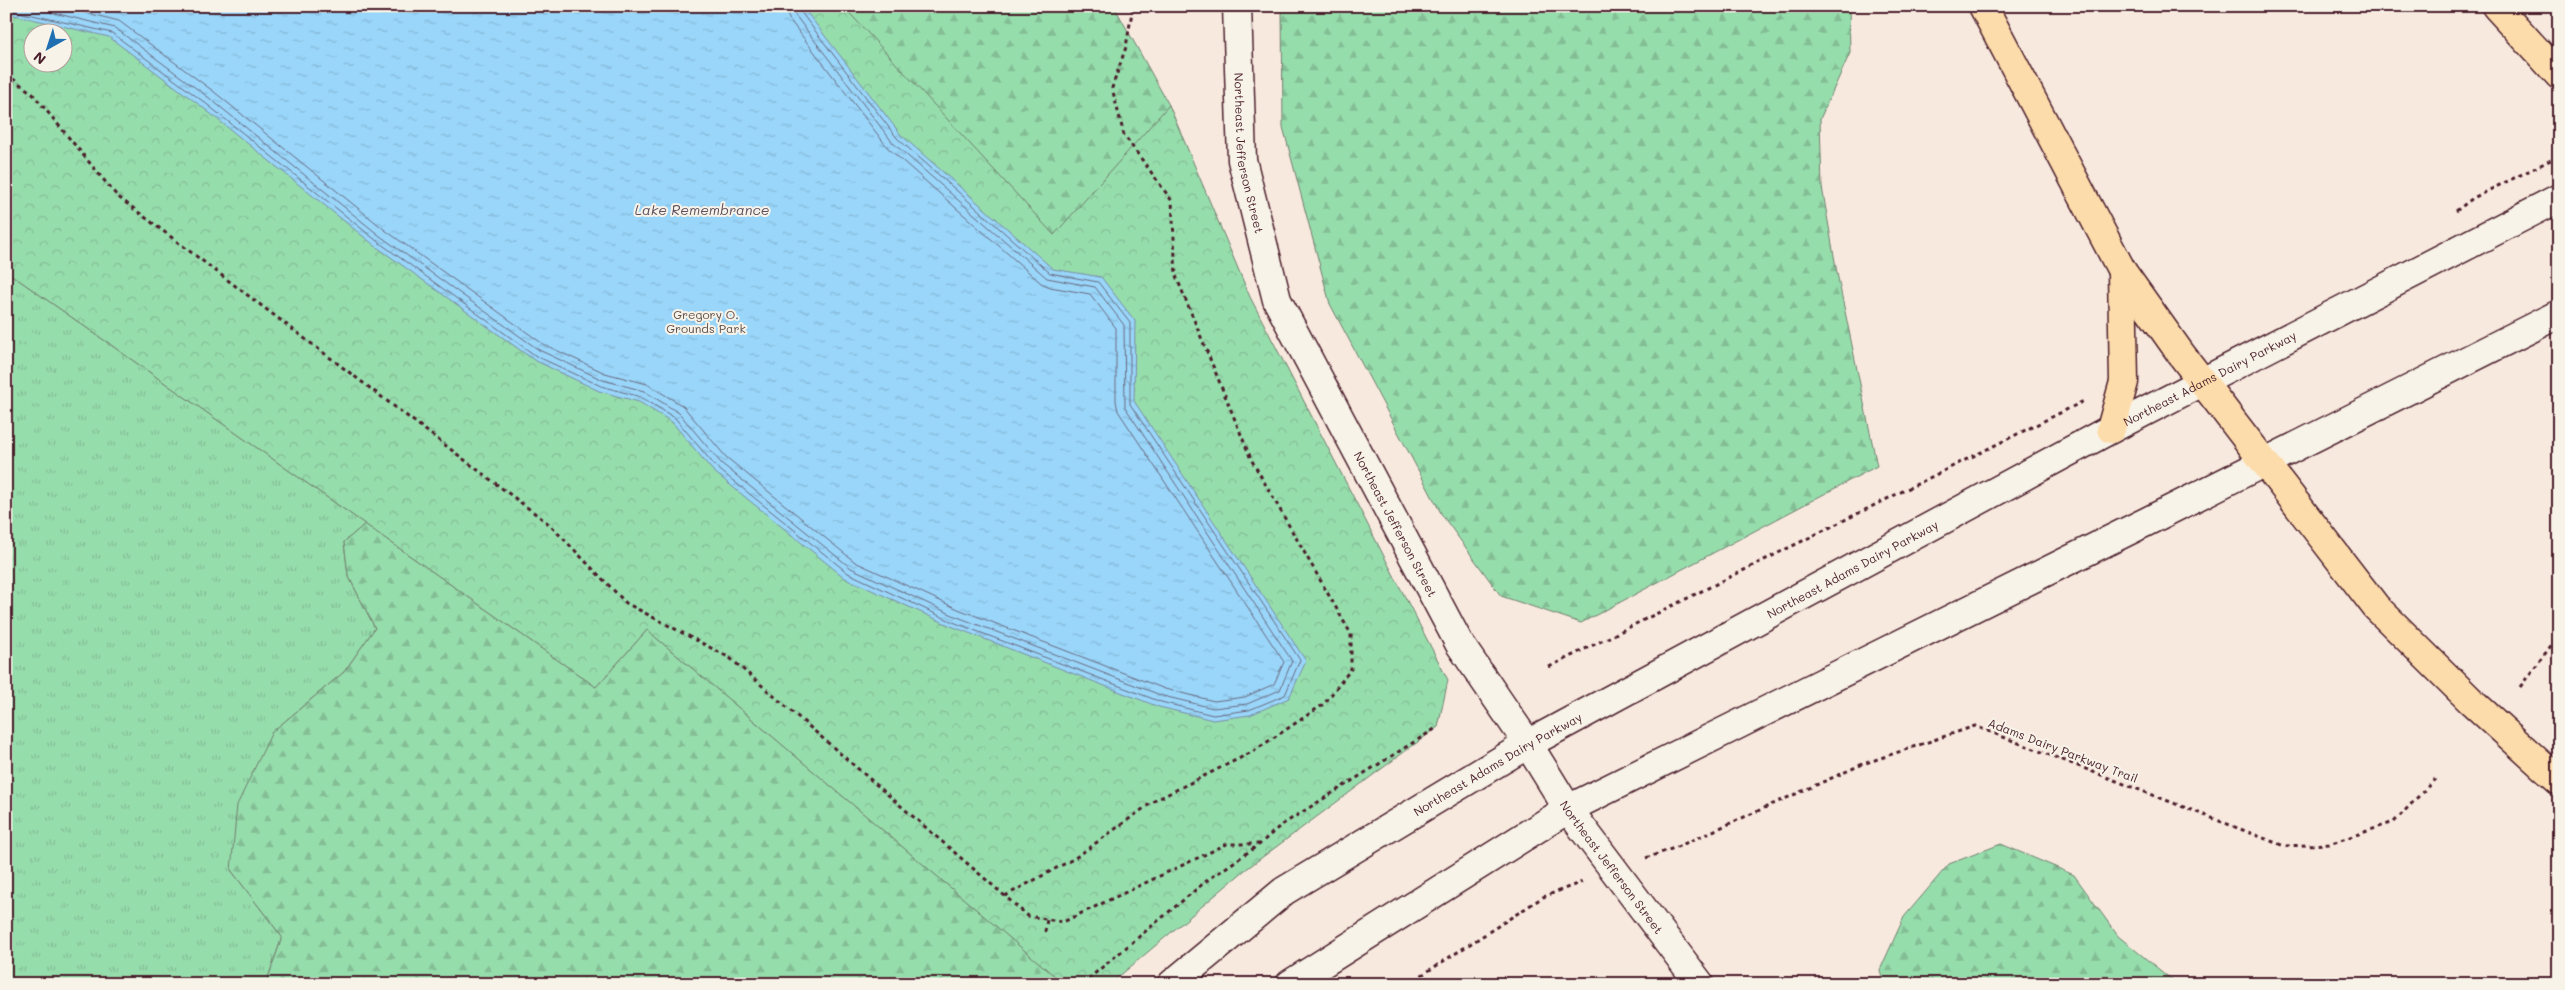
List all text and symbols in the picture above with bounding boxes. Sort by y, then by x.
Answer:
north arrow [22,22,72,72]
text: N [29,48,50,69]
street label: Northeast Jefferson Street [1231,72,1268,235]
water label: Lake Remembrance [635,200,769,219]
park label: Gregory O. Grounds Park [666,306,746,336]
street label: Northeast Adams Dairy Parkway [2120,327,2299,429]
street label: Northeast Jefferson Street [1351,448,1441,600]
street label: Northeast Adams Dairy Parkway [1764,516,1941,622]
street label: Northeast Adams Dairy Parkway [1410,709,1584,819]
street label: Adams Dairy Parkway Trail [1986,714,2140,786]
street label: Northeast Jefferson Street [1557,797,1667,937]

